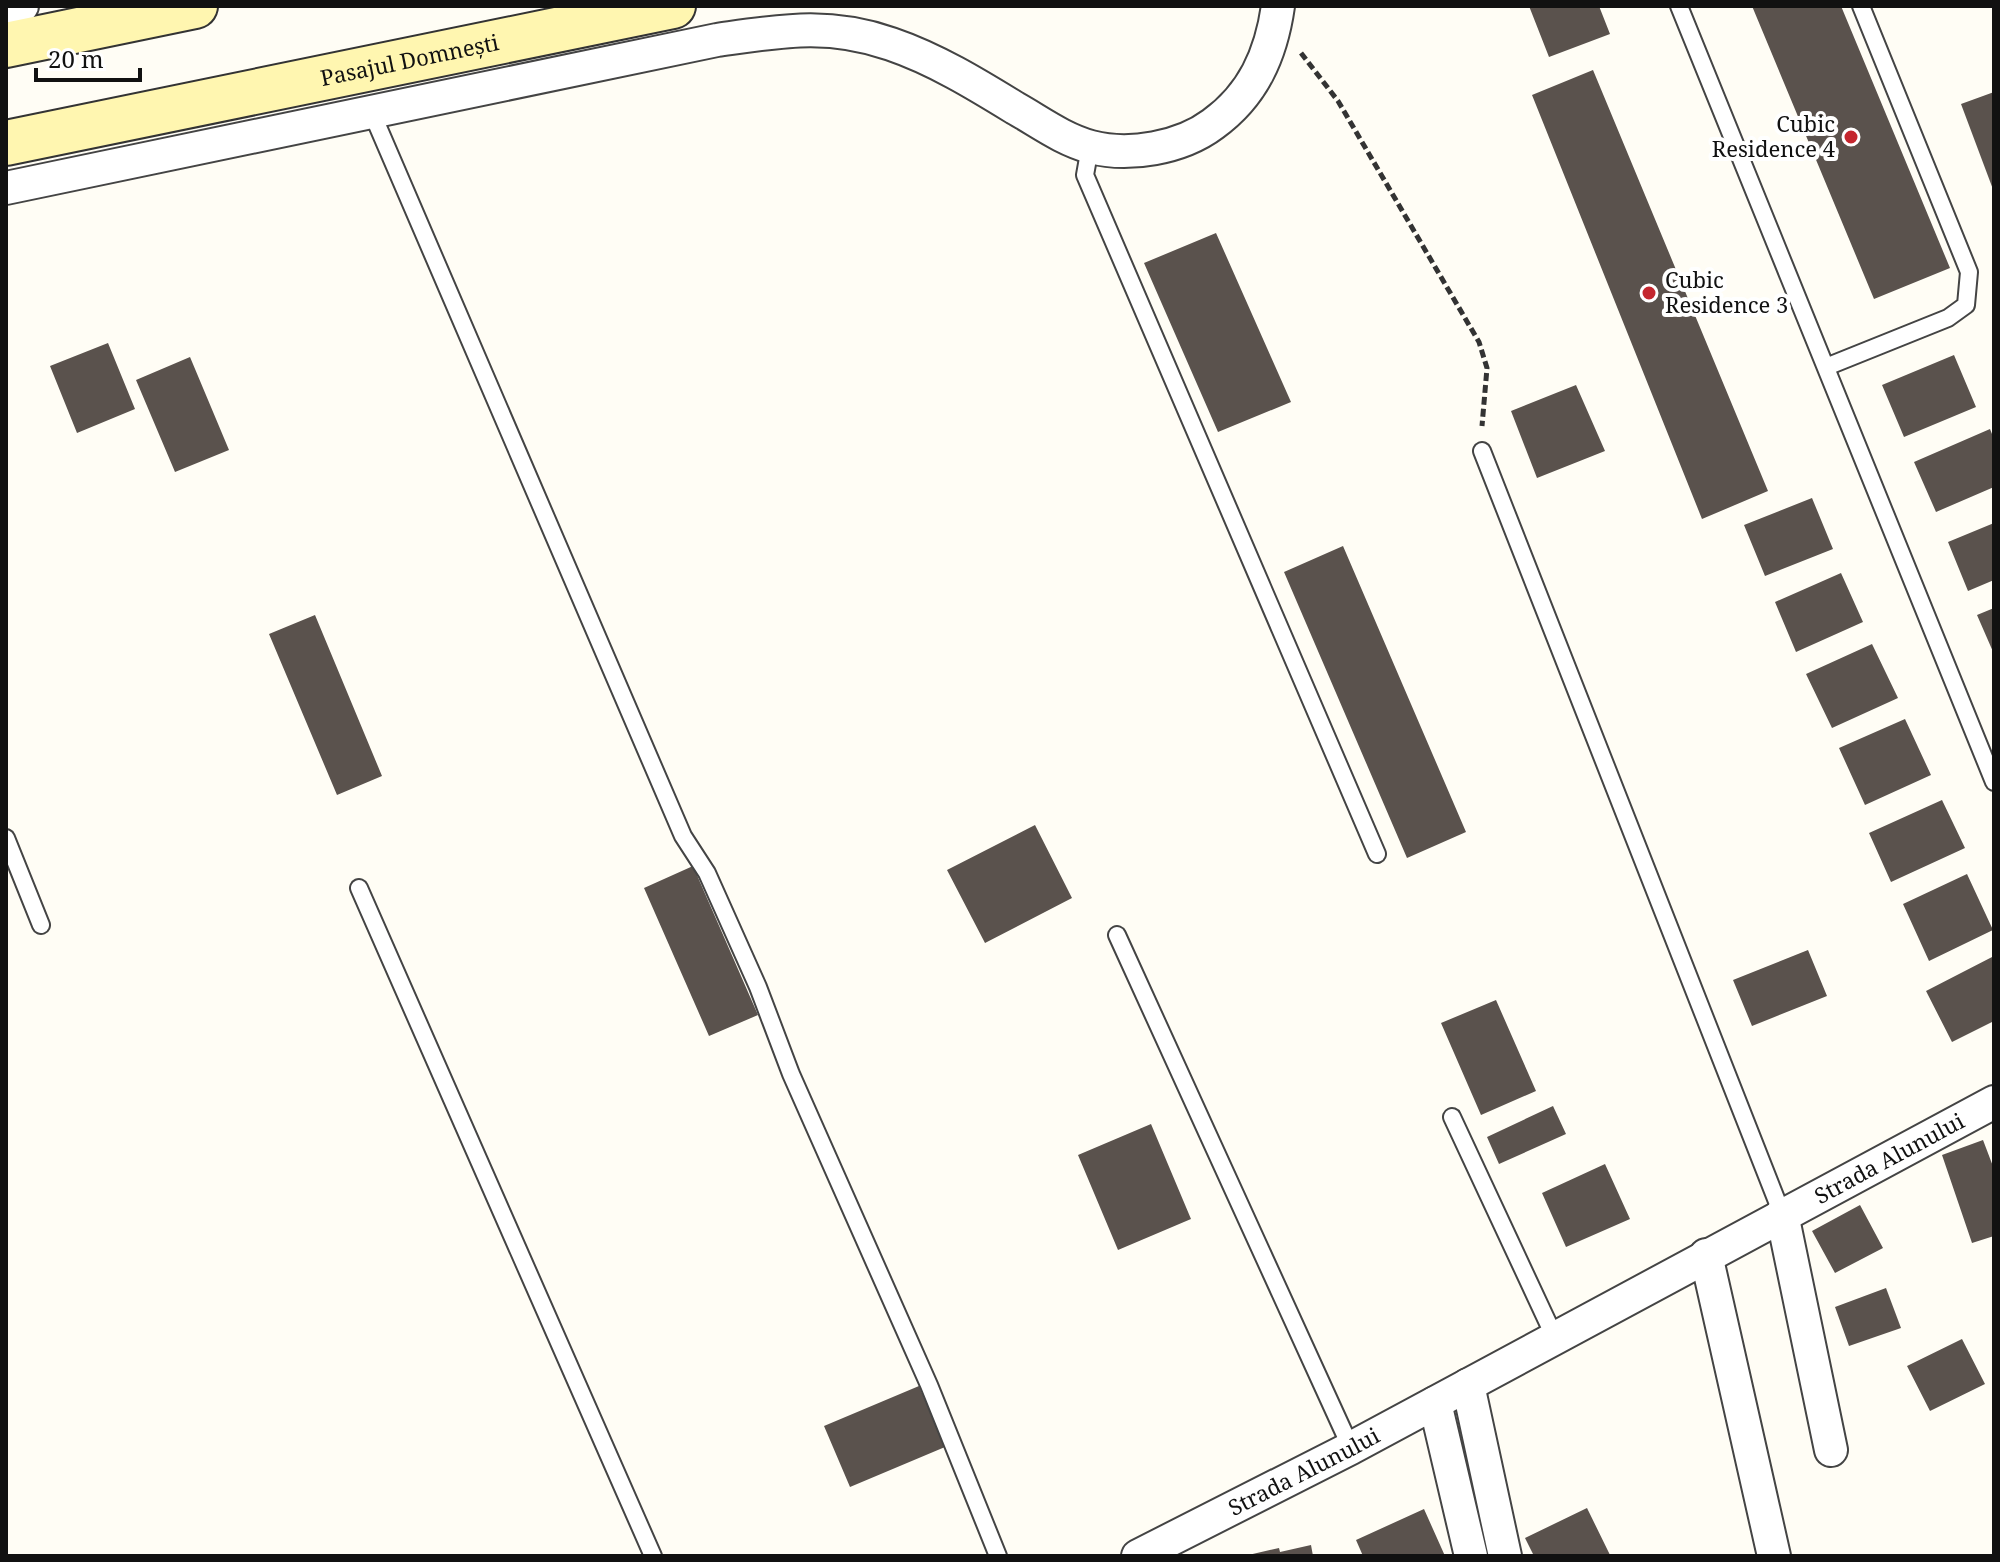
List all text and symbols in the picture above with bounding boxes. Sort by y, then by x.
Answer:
street label: Pasajul Domnești [318,26,501,92]
scale bar [36,32,140,82]
text: 20 m [48,42,104,75]
place label: Cubic Residence 4 [1712,108,1835,163]
marker: Cubic Residence 4 [1842,128,1860,146]
place label: Cubic Residence 3 [1665,264,1788,319]
marker: Cubic Residence 3 [1640,284,1658,302]
street label: Strada Alunului [1809,1105,1969,1210]
street label: Strada Alunului [1223,1420,1384,1522]

